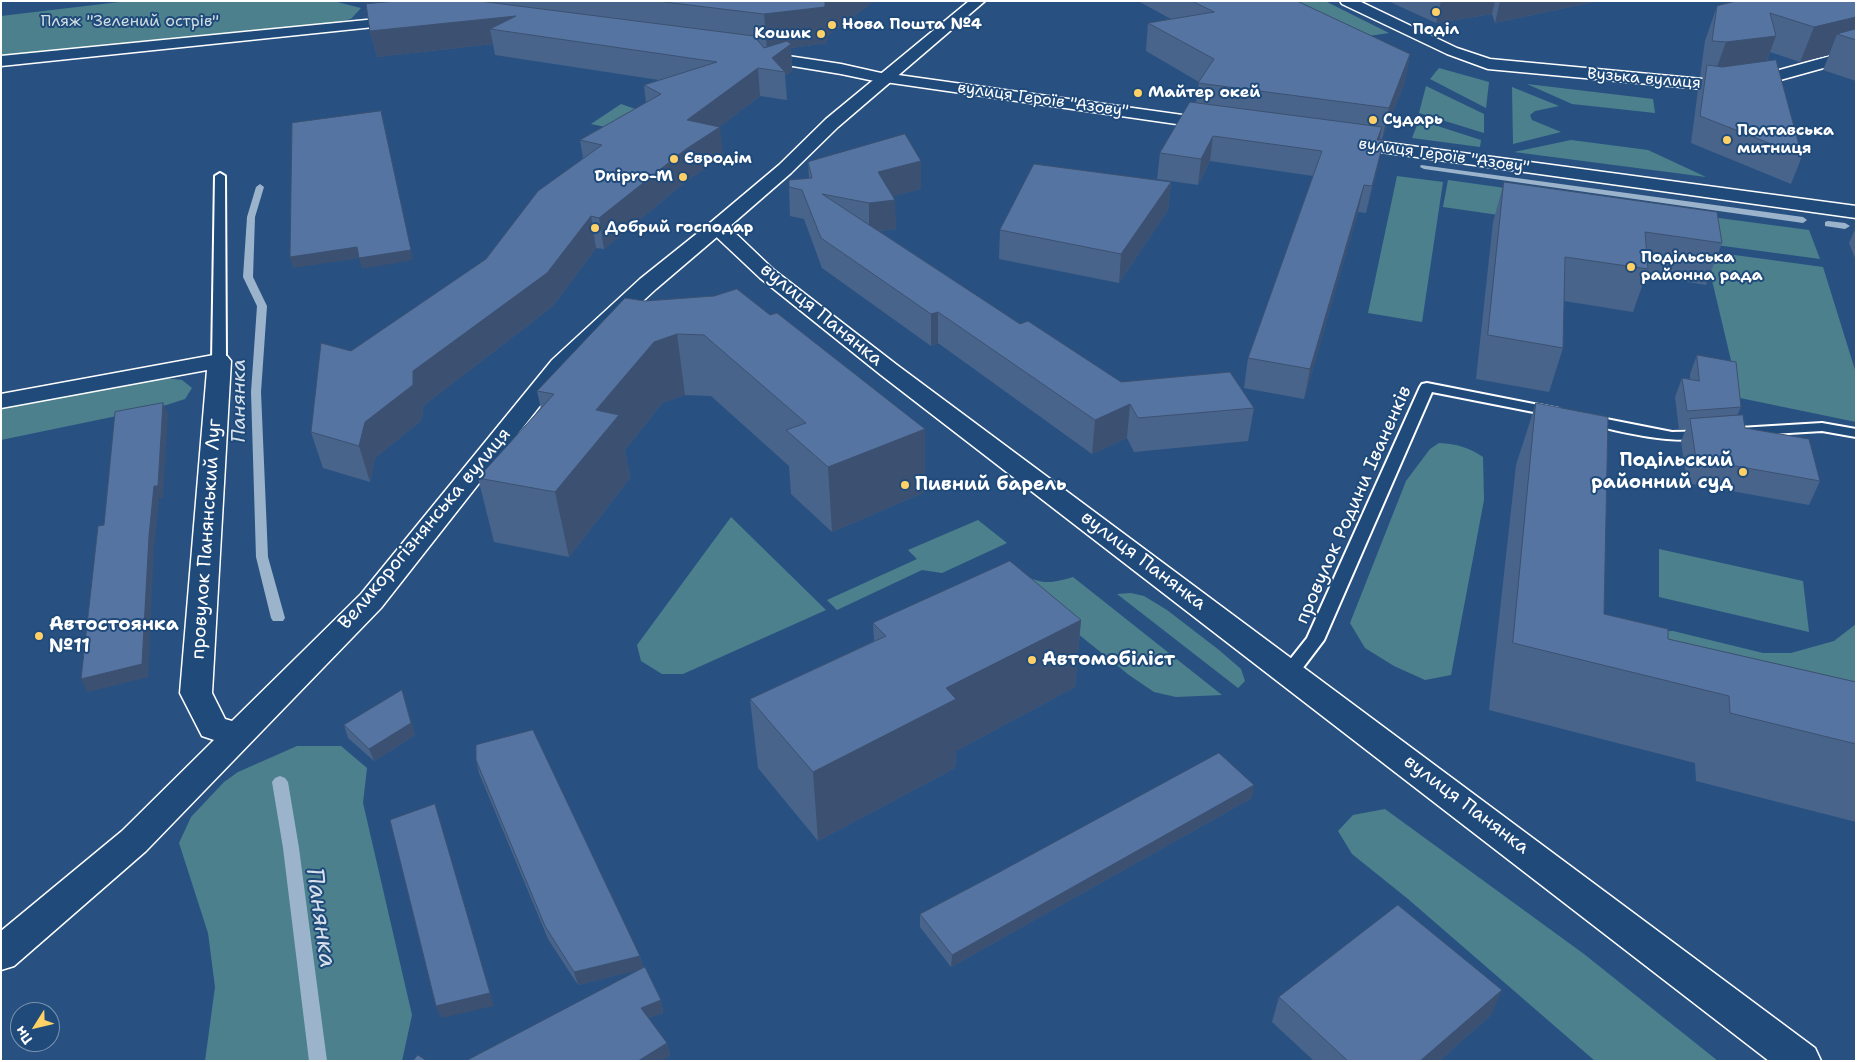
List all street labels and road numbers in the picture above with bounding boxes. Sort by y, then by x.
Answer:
street label: Вузька вулиця [1586,64,1702,94]
street label: вулиця Героїв "Азову" [956,79,1130,121]
street label: вулиця Героїв "Азову" [1357,135,1531,177]
street label: вулиця Панянка [755,259,887,371]
street label: провулок Родини Іваненків [1291,382,1417,628]
street label: провулок Панянський Луг [187,418,227,660]
street label: Великорогізнянська вулиця [334,424,516,634]
street label: вулиця Панянка [1076,506,1210,616]
street label: вулиця Панянка [1399,750,1533,860]

